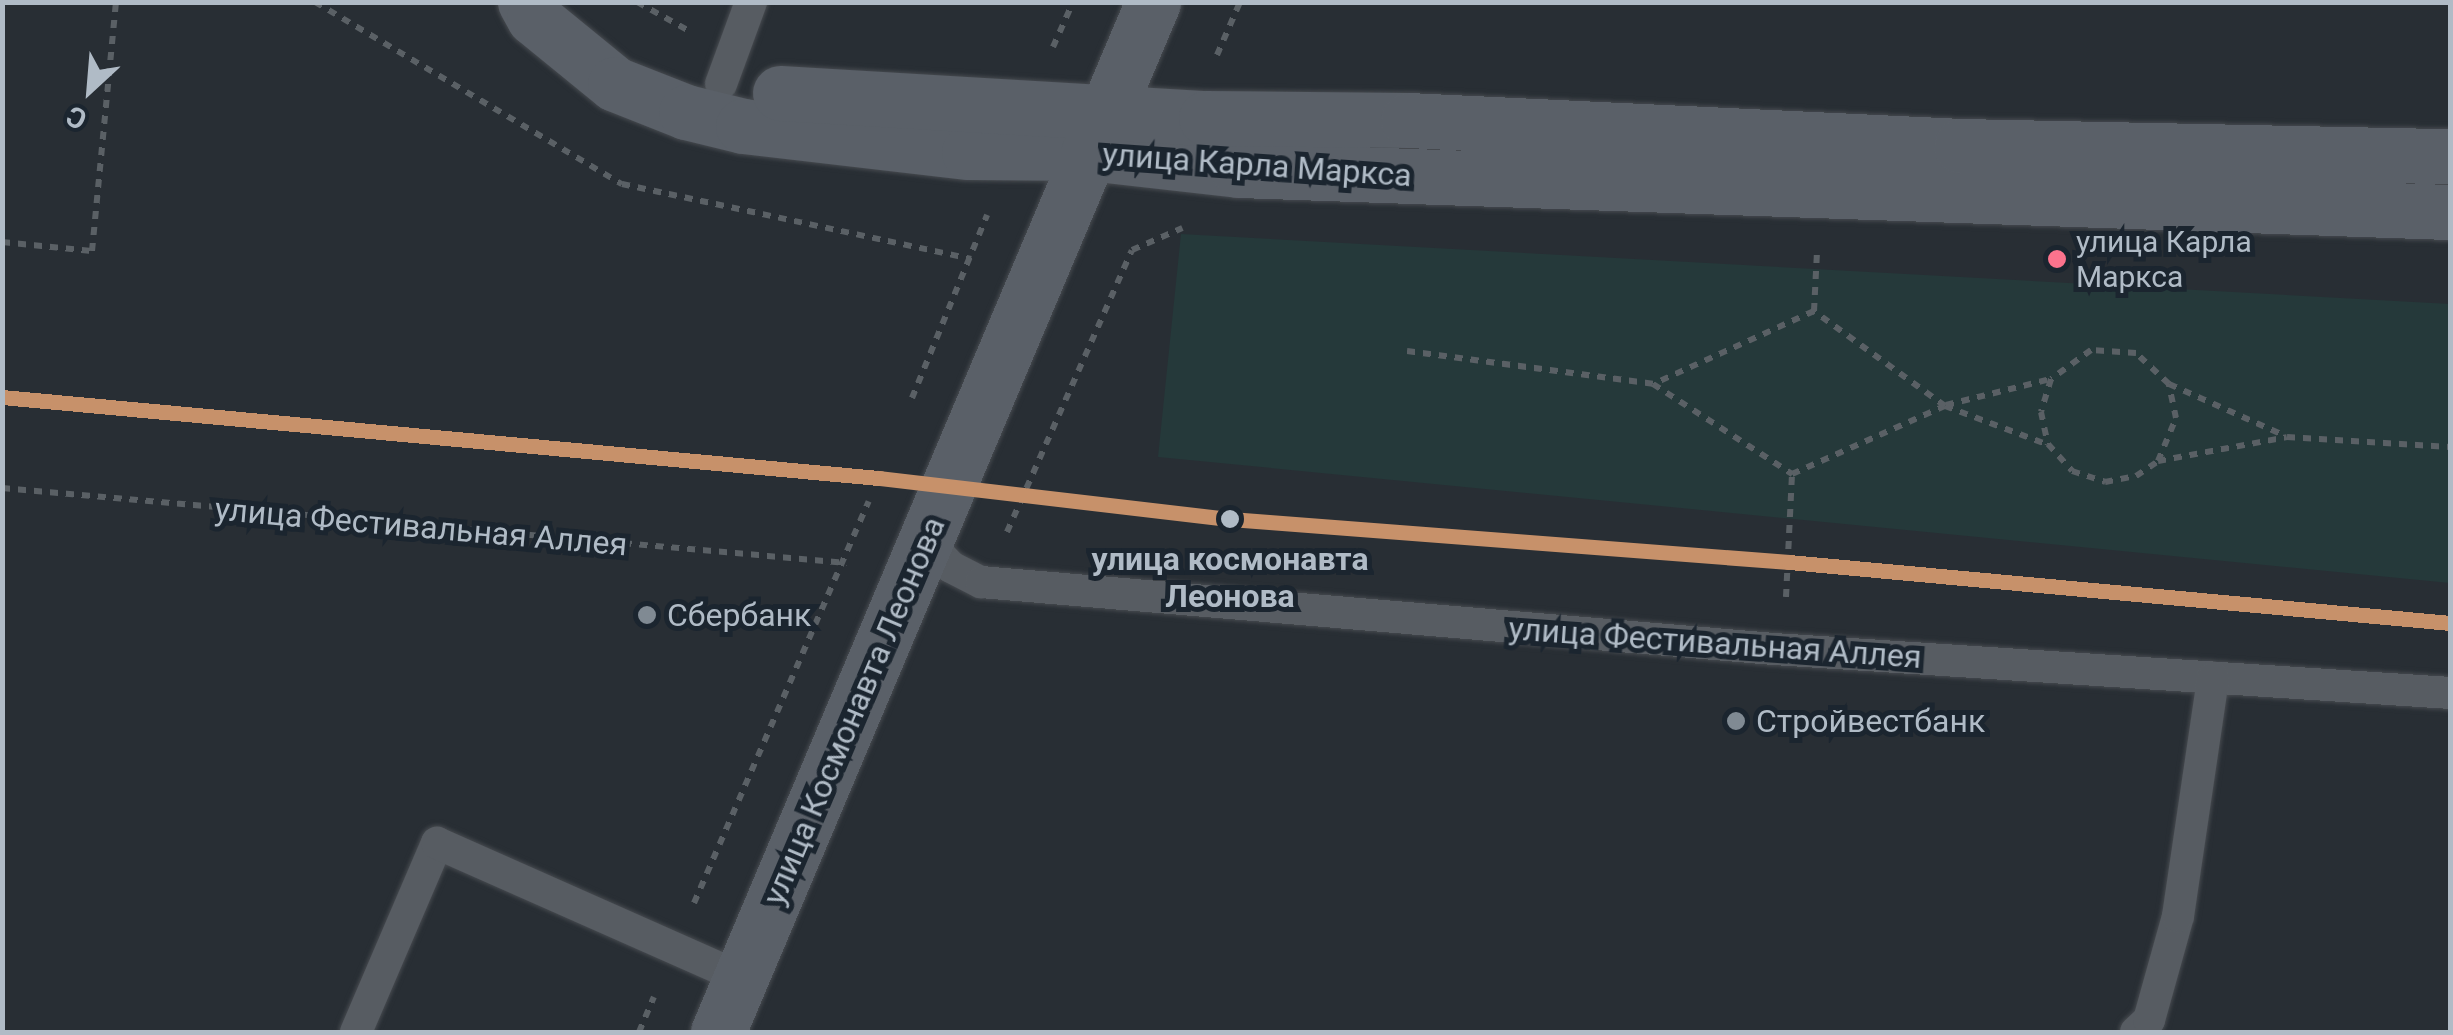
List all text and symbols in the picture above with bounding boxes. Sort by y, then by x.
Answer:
north arrow [40,40,140,140]
text: С [61,99,92,136]
street label: улица Карла Маркса [1101,135,1413,195]
place label: улица Карла Маркса [2076,224,2252,294]
marker: улица Карла Маркса [2047,249,2067,269]
street label: улица Фестивальная Аллея [213,490,629,564]
marker: улица космонавта Леонова [1213,502,1247,536]
street label: улица Космонавта Леонова [755,511,953,911]
place label: улица космонавта Леонова [1091,541,1369,616]
place label: Сбербанк [667,596,811,634]
marker: Сбербанк [636,604,658,626]
street label: улица Фестивальная Аллея [1507,609,1923,677]
place label: Стройвестбанк [1756,702,1985,740]
marker: Стройвестбанк [1725,710,1747,732]

